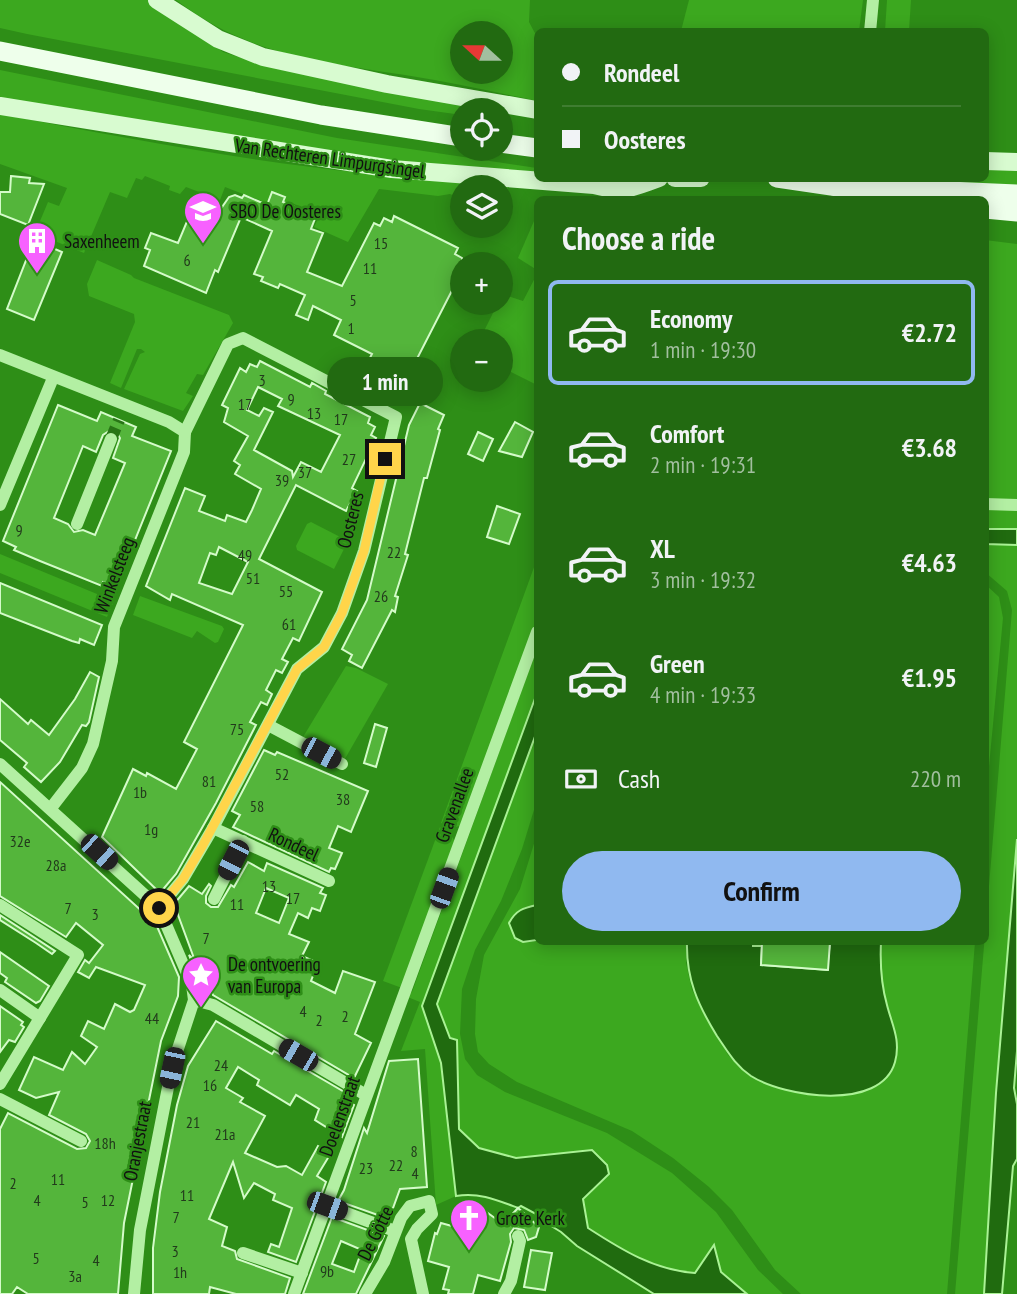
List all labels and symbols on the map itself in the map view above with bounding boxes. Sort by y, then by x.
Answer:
north arrow [450,21,513,84]
street label: Van Rechteren Limpurgsingel [233,133,427,183]
school or university icon: SBO De Oosteres [182,190,224,245]
place label: SBO De Oosteres [230,199,341,223]
building icon: Saxenheem [16,220,58,275]
place label: Saxenheem [64,229,140,253]
house number: 15 [374,233,388,253]
house number: 6 [183,250,191,270]
house number: 11 [363,258,377,278]
house number: 5 [349,290,357,310]
house number: 1 [347,318,355,338]
callout: 1 min [327,358,443,406]
house number: 3 [258,370,266,390]
house number: 9 [287,389,295,409]
house number: 17 [238,394,252,414]
house number: 13 [307,403,321,423]
house number: 17 [334,409,348,429]
route end [369,443,401,475]
house number: 27 [342,449,356,469]
house number: 37 [298,462,312,482]
house number: 39 [275,470,289,490]
street label: Oosteres [331,489,369,551]
house number: 9 [15,520,23,540]
street label: Winkelsteeg [89,533,139,617]
house number: 22 [387,542,401,562]
house number: 49 [238,545,252,565]
house number: 51 [246,568,260,588]
house number: 55 [279,581,293,601]
house number: 26 [374,586,388,606]
house number: 61 [282,614,296,634]
house number: 75 [230,719,244,739]
car [298,734,345,772]
house number: 52 [275,764,289,784]
street label: Gravenallee [429,764,479,846]
house number: 81 [202,771,216,791]
house number: 1b [133,782,147,802]
house number: 38 [336,789,350,809]
house number: 58 [250,796,264,816]
house number: 1g [144,819,158,839]
street label: Rondeel [265,822,324,866]
car [77,830,122,874]
house number: 32e [9,831,31,851]
car [215,837,252,883]
house number: 28a [46,855,66,875]
car [427,865,462,911]
house number: 13 [262,876,276,896]
house number: 17 [286,888,300,908]
route start [143,892,175,924]
house number: 11 [230,894,244,914]
house number: 7 [64,898,72,918]
house number: 3 [91,904,99,924]
house number: 7 [202,928,210,948]
place label: De ontvoering van Europa [228,952,321,998]
place icon: De ontvoering van Europa [180,954,222,1009]
house number: 4 [299,1001,307,1021]
house number: 2 [341,1006,349,1026]
house number: 44 [145,1008,159,1028]
house number: 2 [315,1010,323,1030]
car [275,1035,322,1075]
car [158,1045,187,1091]
house number: 24 [214,1055,228,1075]
street label: Doelenstraat [313,1072,365,1160]
house number: 16 [203,1075,217,1095]
street label: Oranjestraat [118,1098,157,1183]
house number: 21 [186,1112,200,1132]
house number: 21a [215,1124,235,1144]
house number: 18h [94,1133,116,1153]
house number: 8 [410,1141,418,1161]
house number: 22 [389,1155,403,1175]
house number: 23 [359,1158,373,1178]
house number: 4 [411,1163,419,1183]
house number: 11 [51,1169,65,1189]
house number: 2 [9,1173,17,1193]
house number: 11 [180,1185,194,1205]
car [304,1189,351,1223]
house number: 4 [33,1190,41,1210]
house number: 12 [101,1190,115,1210]
house number: 5 [81,1192,89,1212]
church icon: Grote Kerk [448,1197,490,1252]
street label: De Götte [352,1202,398,1264]
place label: Grote Kerk [496,1206,565,1230]
house number: 7 [172,1207,180,1227]
house number: 3 [171,1241,179,1261]
house number: 5 [32,1248,40,1268]
house number: 4 [92,1250,100,1270]
house number: 9b [320,1261,334,1281]
house number: 1h [173,1262,187,1282]
house number: 3a [68,1266,82,1286]

